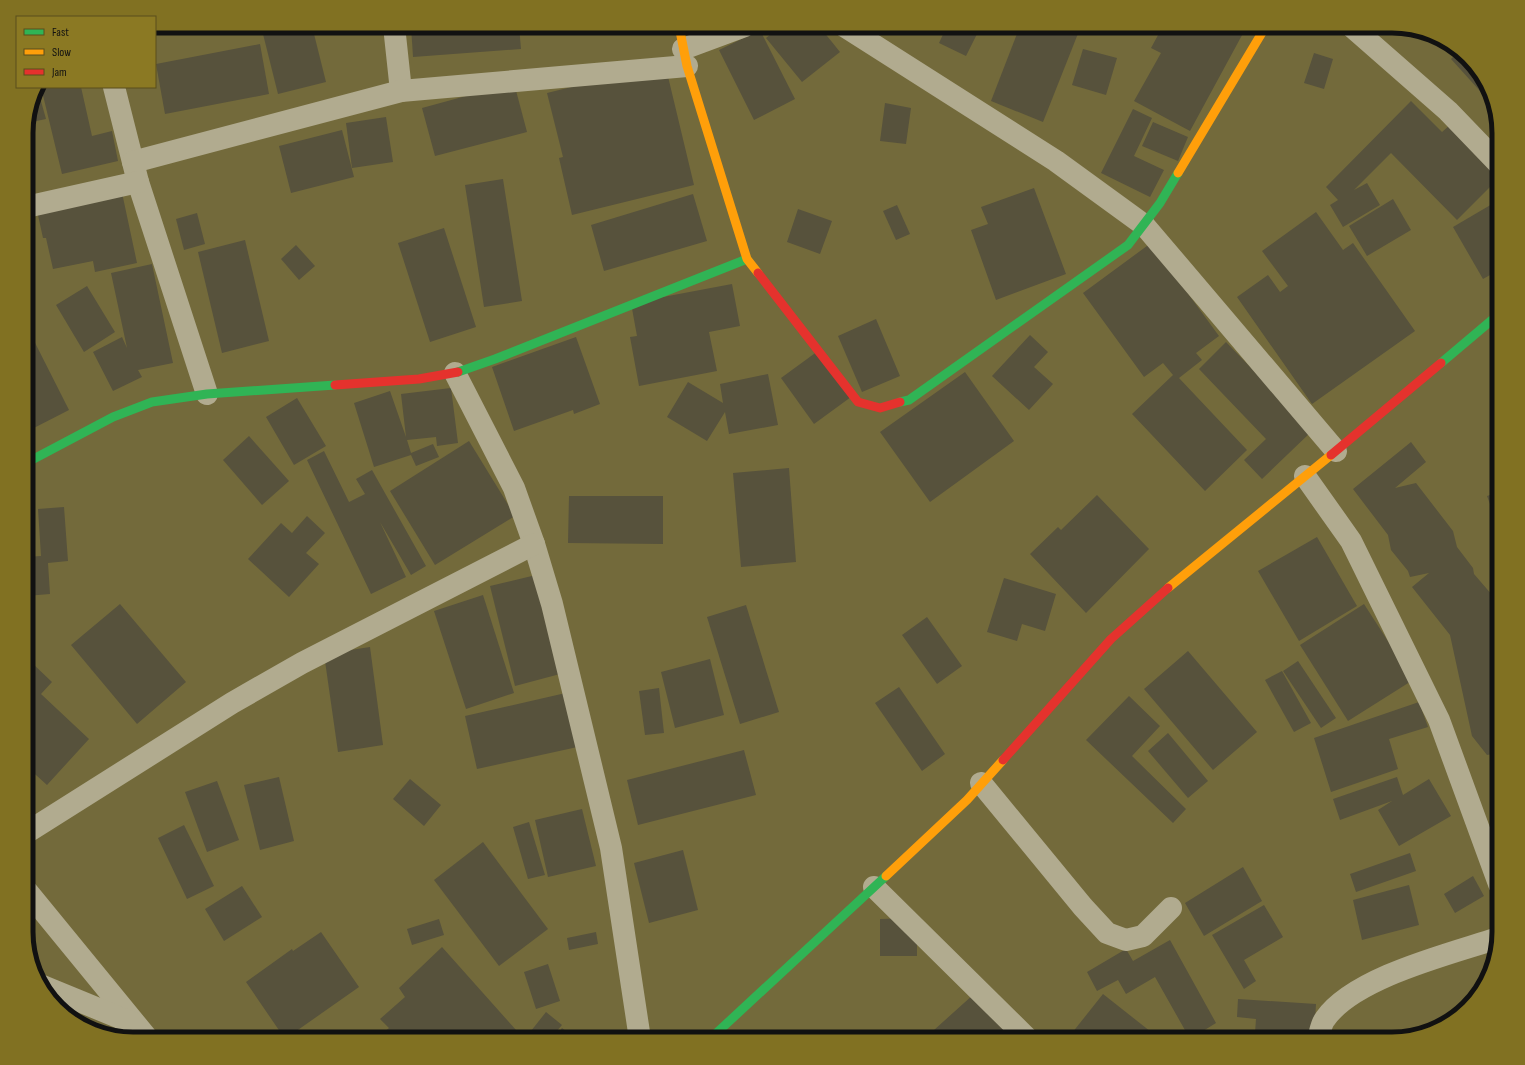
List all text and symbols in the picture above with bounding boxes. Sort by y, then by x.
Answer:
legend [16,16,156,88]
text: Fast [52,25,69,40]
text: Slow [52,45,71,60]
text: Jam [51,65,67,80]

